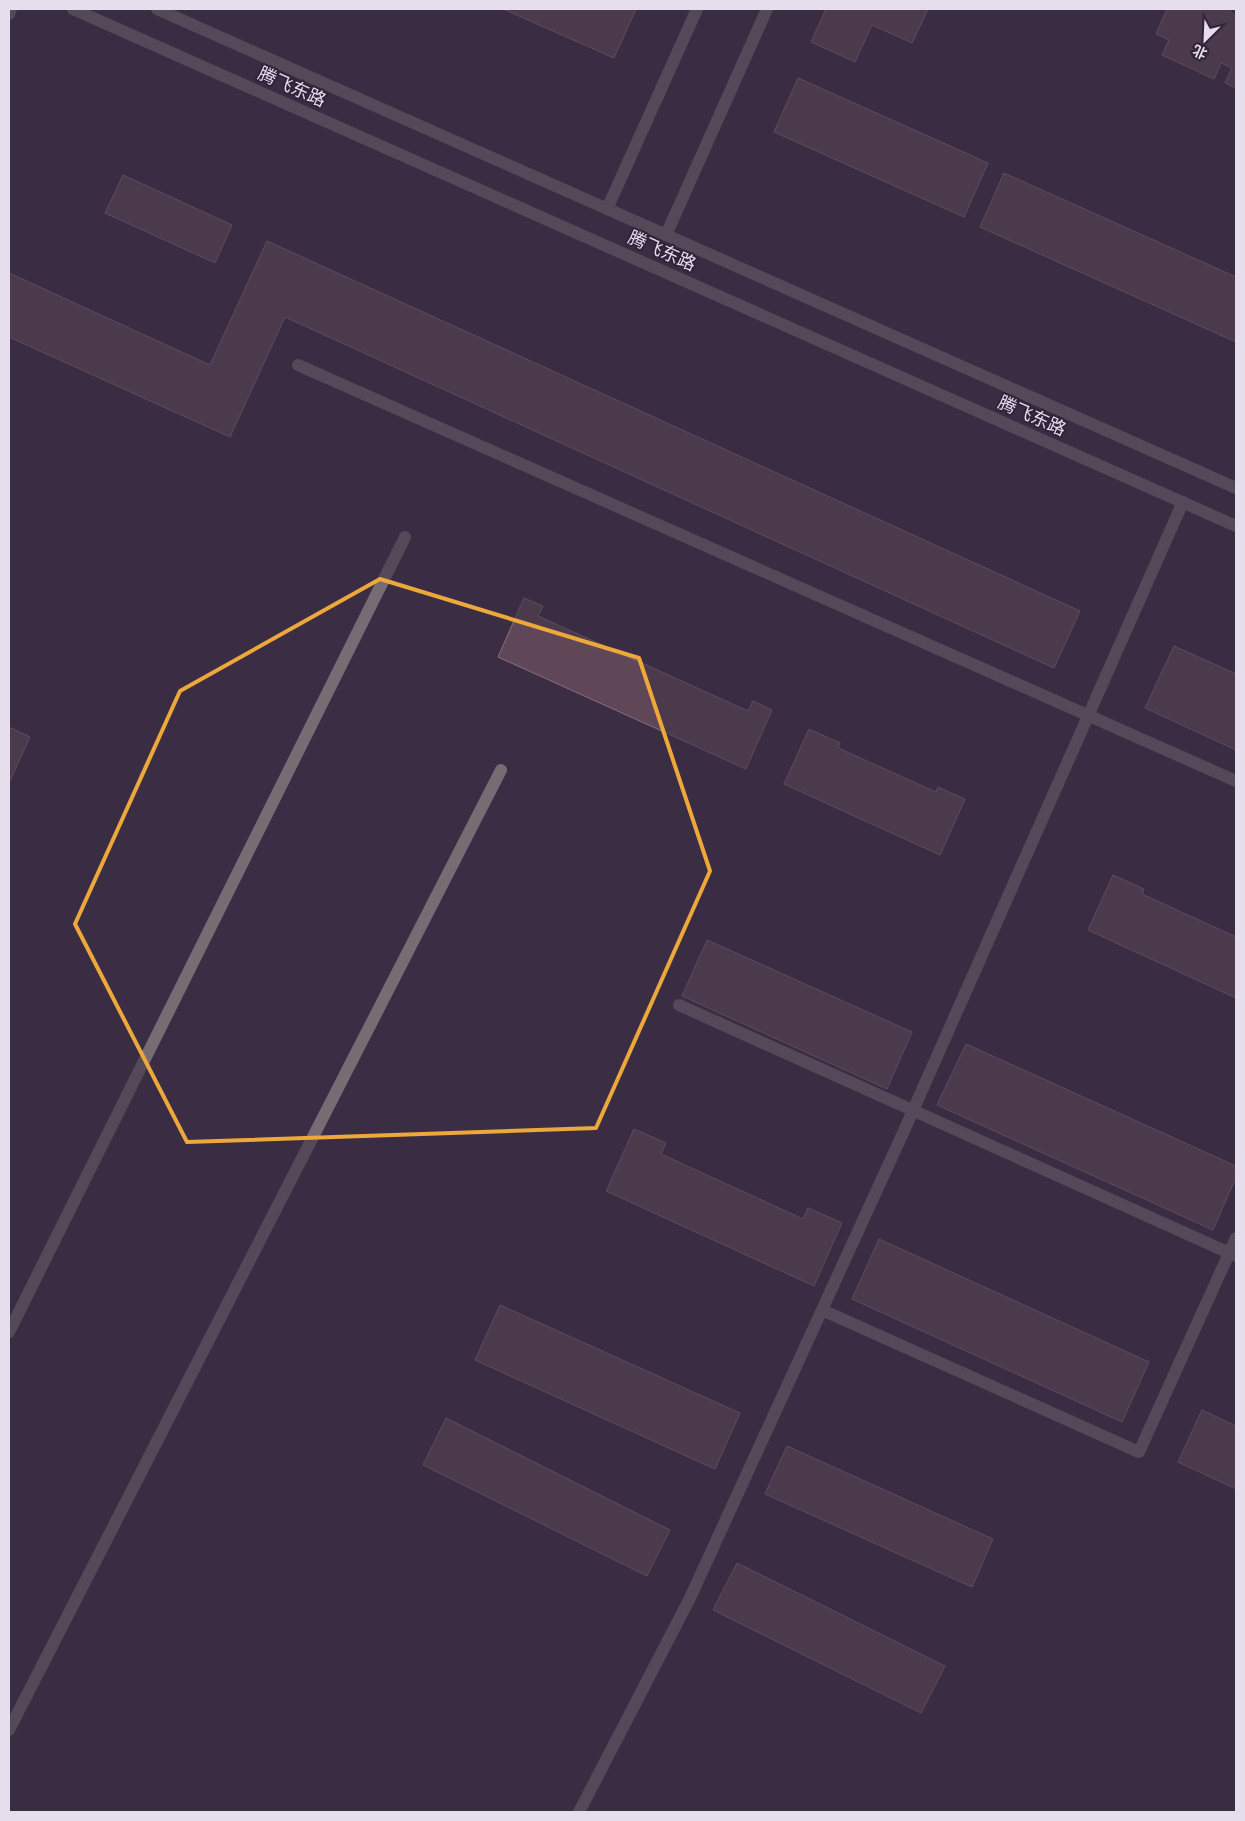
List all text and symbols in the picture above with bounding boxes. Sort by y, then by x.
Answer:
north arrow [1180,15,1230,65]
text: 北 [1190,41,1210,62]
street label: 腾飞东路 [255,63,329,112]
street label: 腾飞东路 [625,227,699,276]
street label: 腾飞东路 [995,392,1069,441]

